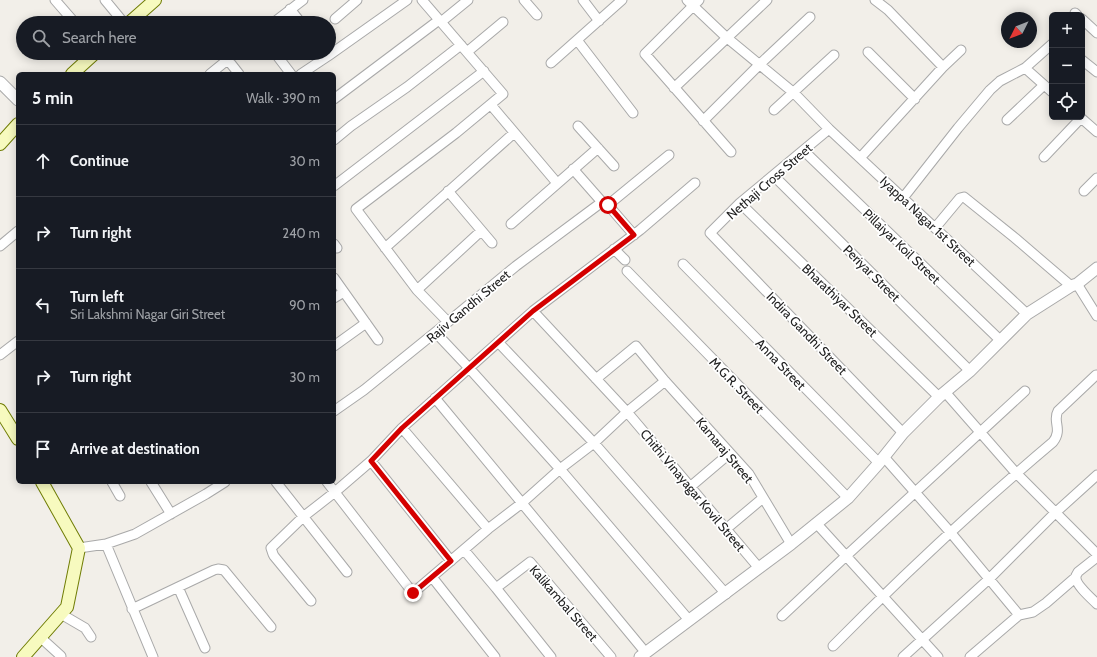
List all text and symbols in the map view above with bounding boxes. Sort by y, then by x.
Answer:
north arrow [1001,12,1037,48]
map controls [1049,12,1085,120]
button: + [1049,12,1085,48]
search box [16,16,336,60]
icon: search [30,27,52,49]
text: Search here [62,29,137,47]
button: − [1049,48,1085,84]
button: locate [1049,84,1085,120]
text: 5 min [32,88,73,108]
text: Walk · 390 m [246,90,320,106]
street label: Nethaji Cross Street [723,139,816,223]
icon: ahead [32,150,54,172]
text: Continue [70,152,129,170]
text: 30 m [290,153,320,169]
street label: Iyappa Nagar 1st Street [877,173,980,270]
route start [599,196,617,214]
street label: Pillaiyar Koil Street [860,205,944,287]
icon: right [32,222,54,244]
text: Turn right [70,224,131,242]
text: 240 m [282,225,320,241]
street label: Periyar Street [840,241,904,305]
street label: Bharathiyar Street [799,260,881,340]
street label: Rajiv Gandhi Street [423,266,514,346]
text: Turn left [70,288,124,306]
street label: Indira Gandhi Street [763,288,851,378]
icon: left [32,294,54,316]
text: 90 m [289,297,320,313]
text: Sri Lakshmi Nagar Giri Street [70,306,225,322]
street label: Anna Street [753,335,810,393]
street label: M.G.R. Street [706,354,768,417]
icon: right [32,366,54,388]
text: Turn right [70,368,131,386]
text: 30 m [290,369,320,385]
street label: Kamaraj Street [692,414,757,487]
street label: Chithi Vinayagar Kovil Street [637,426,749,555]
icon: arrive [32,438,54,460]
text: Arrive at destination [70,440,200,458]
street label: Kalikambal Street [527,562,602,645]
route end [404,584,422,602]

